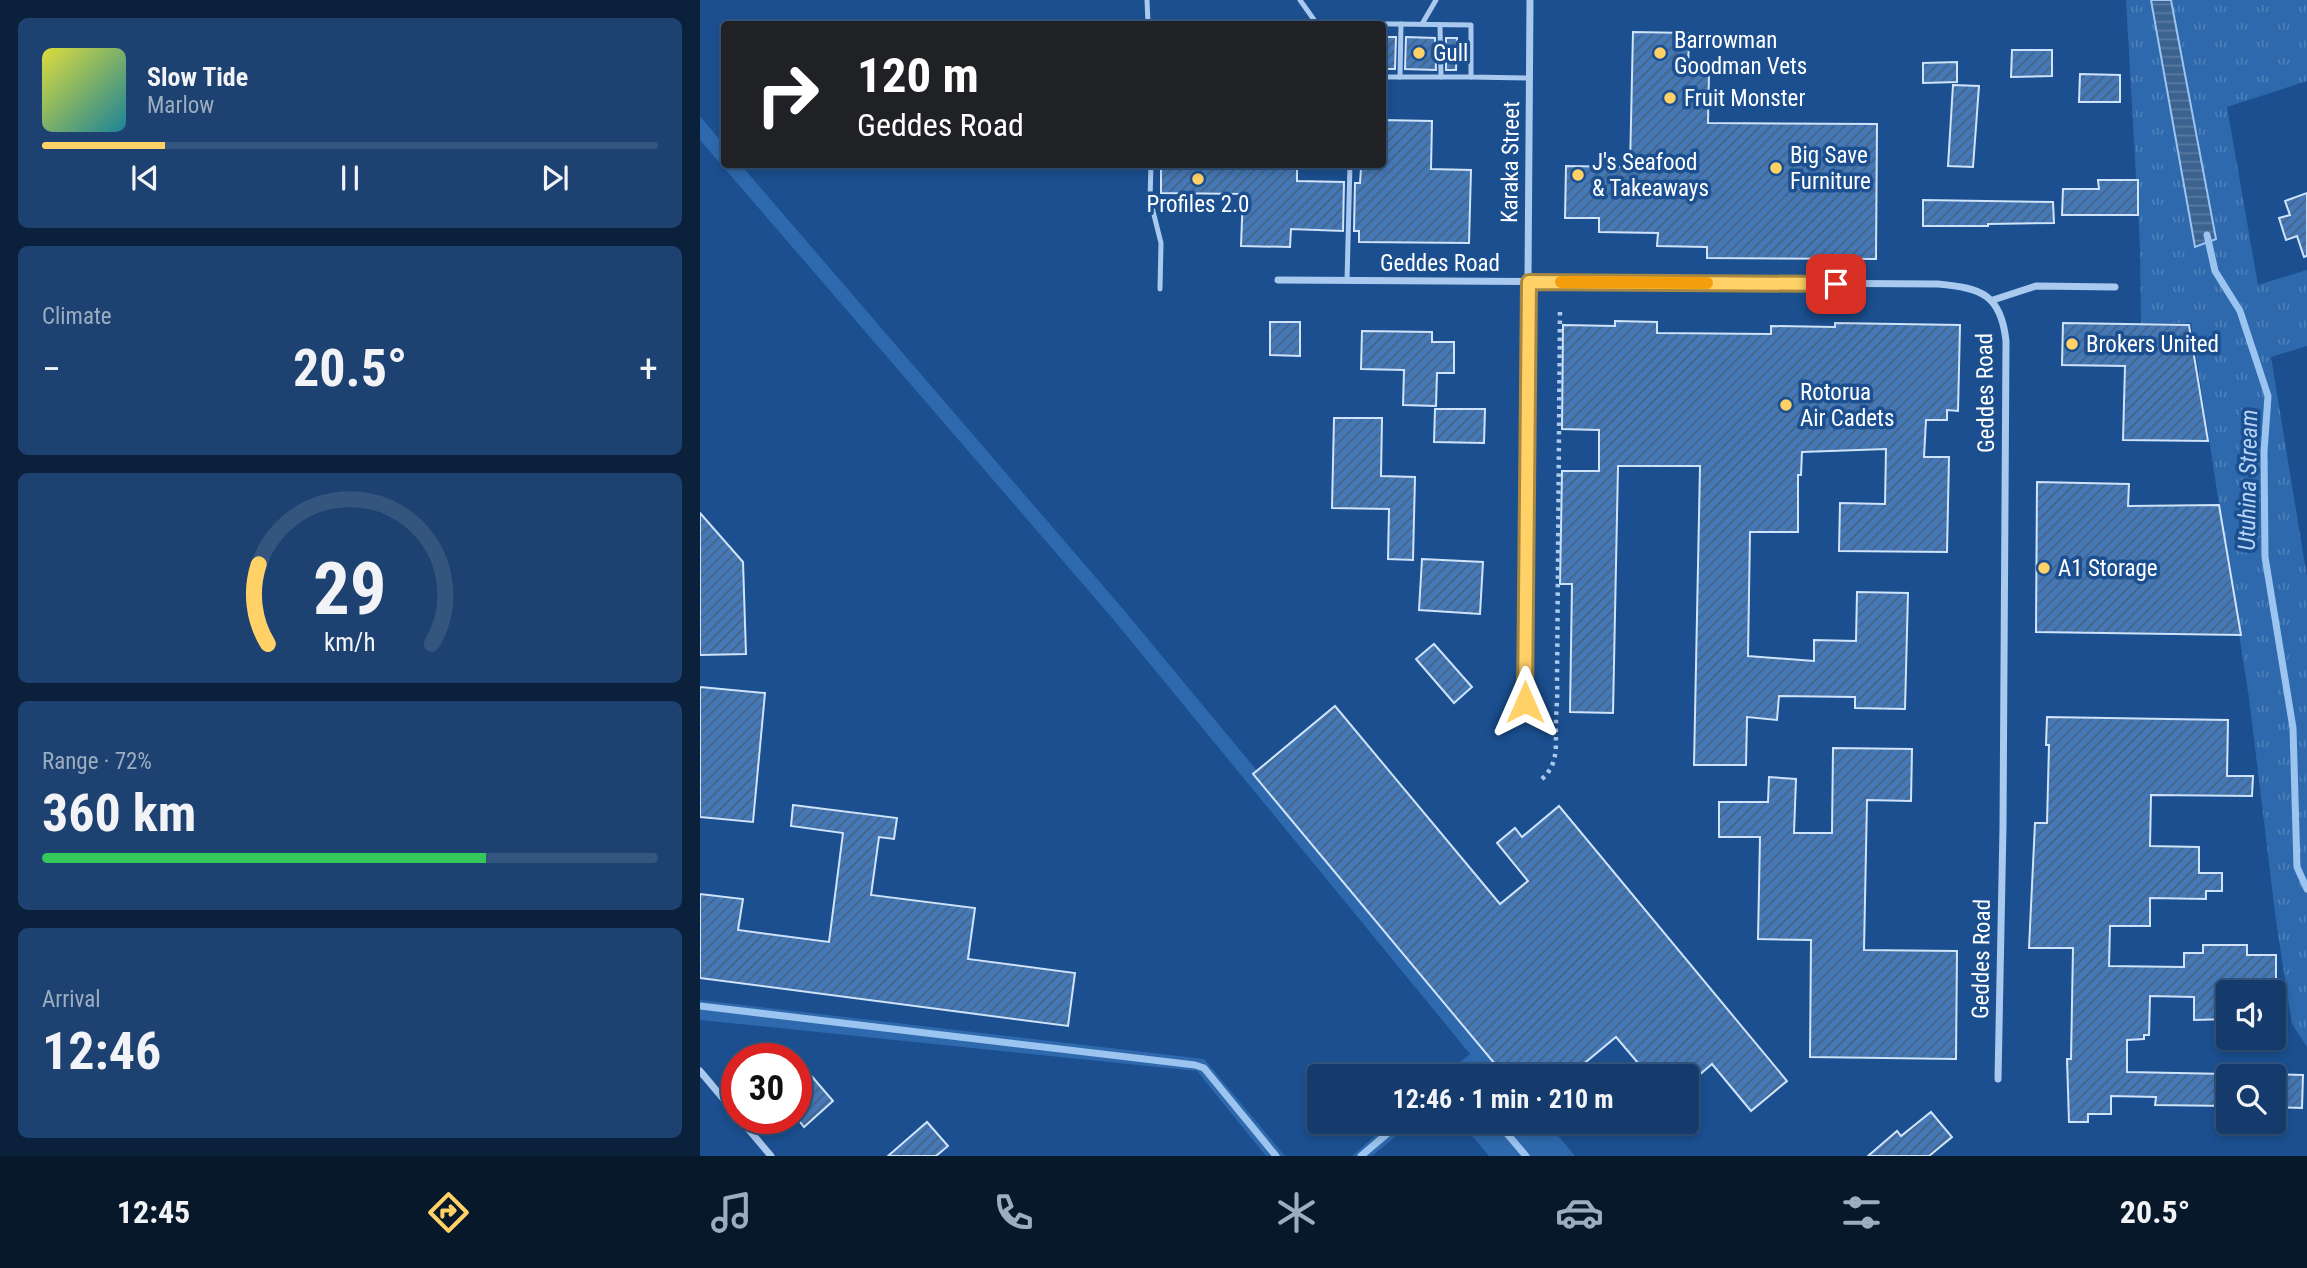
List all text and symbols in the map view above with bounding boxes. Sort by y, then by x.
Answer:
place label: Barrowman Goodman Vets [1674,27,1807,80]
place label: Gull [1433,40,1468,67]
marker: Gull [1411,45,1427,61]
marker: Barrowman Goodman Vets [1652,45,1668,61]
text: 120 m [857,47,979,104]
icon: right [742,49,833,140]
text: Slow Tide [147,62,248,92]
place label: Fruit Monster [1684,85,1805,112]
marker: Fruit Monster [1662,90,1678,106]
text: Marlow [147,92,214,119]
street label: Karaka Street [1496,101,1525,223]
text: Geddes Road [857,106,1024,144]
place label: Big Save Furniture [1790,142,1871,195]
place label: J's Seafood & Takeaways [1592,149,1709,202]
icon: previous [126,159,164,197]
icon: pause [331,159,369,197]
icon: next [536,159,574,197]
marker: Big Save Furniture [1768,160,1784,176]
marker: J's Seafood & Takeaways [1570,167,1586,183]
marker: Profiles 2.0 [1190,171,1206,187]
place label: Profiles 2.0 [1147,191,1249,218]
street label: Geddes Road [1380,250,1500,277]
pin [1806,254,1866,314]
icon: arrive [1817,265,1855,303]
text: Climate [42,303,112,330]
place label: Brokers United [2086,331,2219,358]
street label: Geddes Road [1971,333,2000,453]
marker: Brokers United [2064,336,2080,352]
text: 20.5° [293,338,407,399]
text: − [42,347,61,391]
text: + [639,347,658,391]
place label: Rotorua Air Cadets [1800,379,1894,432]
marker: Rotorua Air Cadets [1778,397,1794,413]
water label: Utuhina Stream [2233,409,2263,551]
text: 29 [313,546,387,632]
place label: A1 Storage [2058,555,2158,582]
marker: A1 Storage [2036,560,2052,576]
text: km/h [324,628,376,657]
position arrow [1488,665,1562,739]
text: Range · 72% [42,748,152,775]
text: 360 km [42,783,196,844]
street label: Geddes Road [1967,899,1996,1019]
map controls [2216,980,2286,1134]
button: sound [2216,980,2286,1050]
text: Arrival [42,986,101,1013]
text: 12:46 [42,1021,161,1082]
speed limit sign: 30 [721,1043,812,1134]
button: search [2216,1064,2286,1134]
text: 12:46 · 1 min · 210 m [1393,1084,1613,1114]
icon: directions [424,1188,473,1237]
icon: music [707,1188,756,1237]
icon: phone [989,1188,1038,1237]
icon: climate [1272,1188,1321,1237]
icon: car [1555,1188,1604,1237]
icon: filters [1837,1188,1886,1237]
text: 12:45 [117,1193,190,1231]
text: 20.5° [2120,1193,2190,1231]

